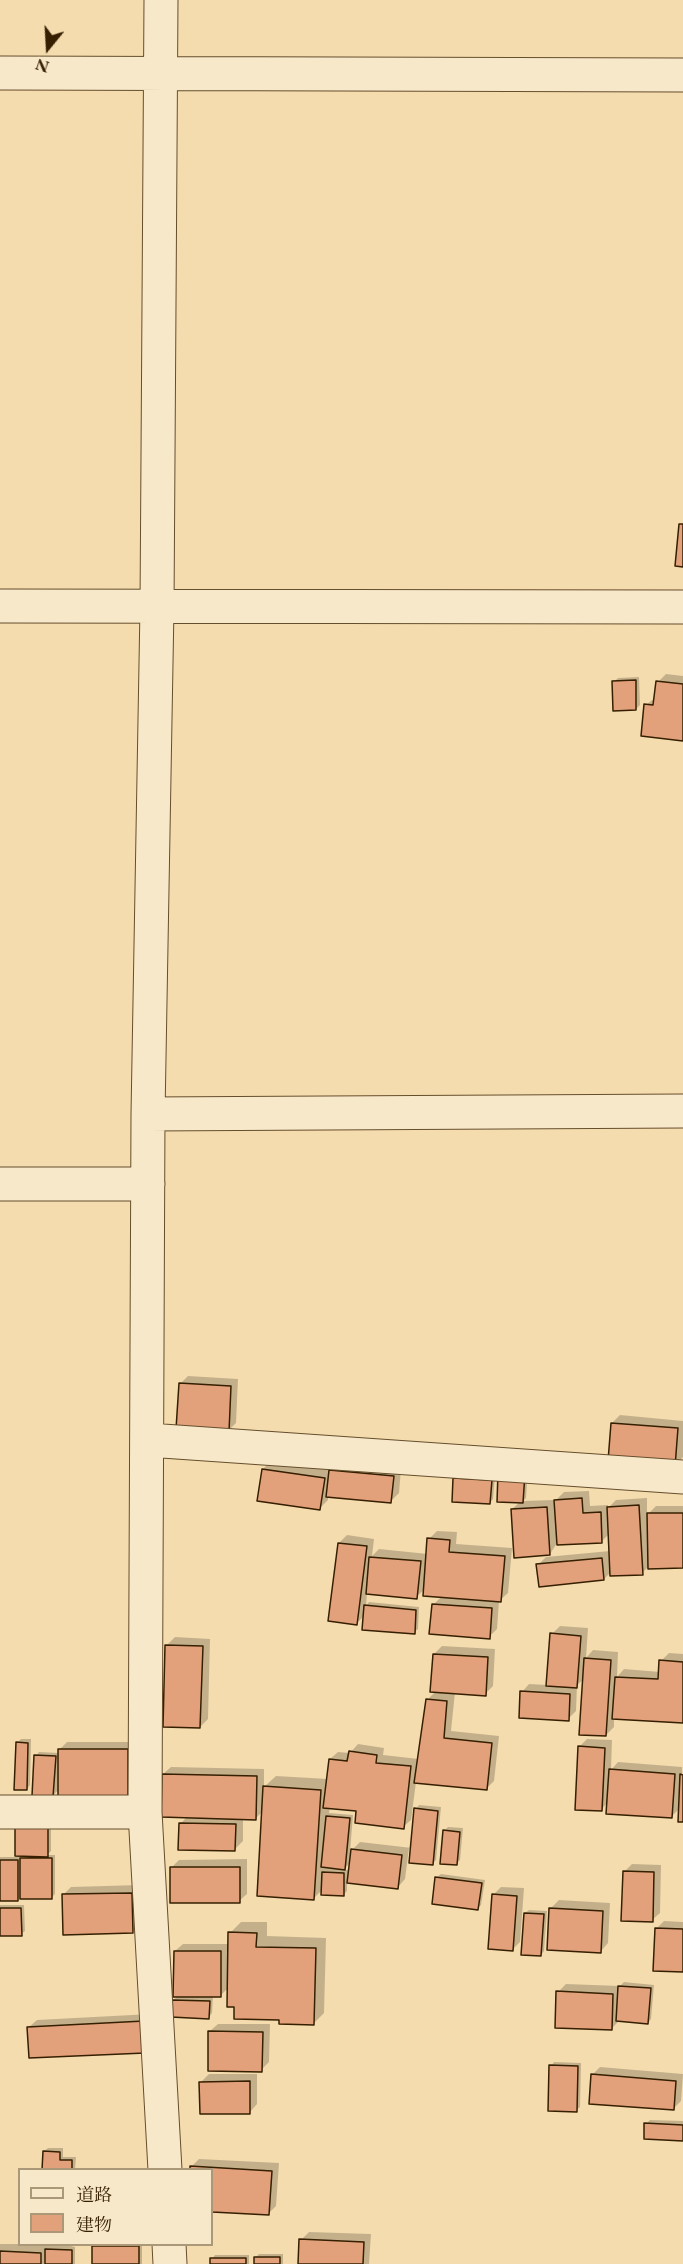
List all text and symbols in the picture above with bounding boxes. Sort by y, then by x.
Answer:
north arrow [18,18,78,78]
text: N [33,54,52,78]
legend [18,2168,213,2246]
text: 道路 [76,2183,112,2206]
text: 建物 [76,2213,112,2236]

